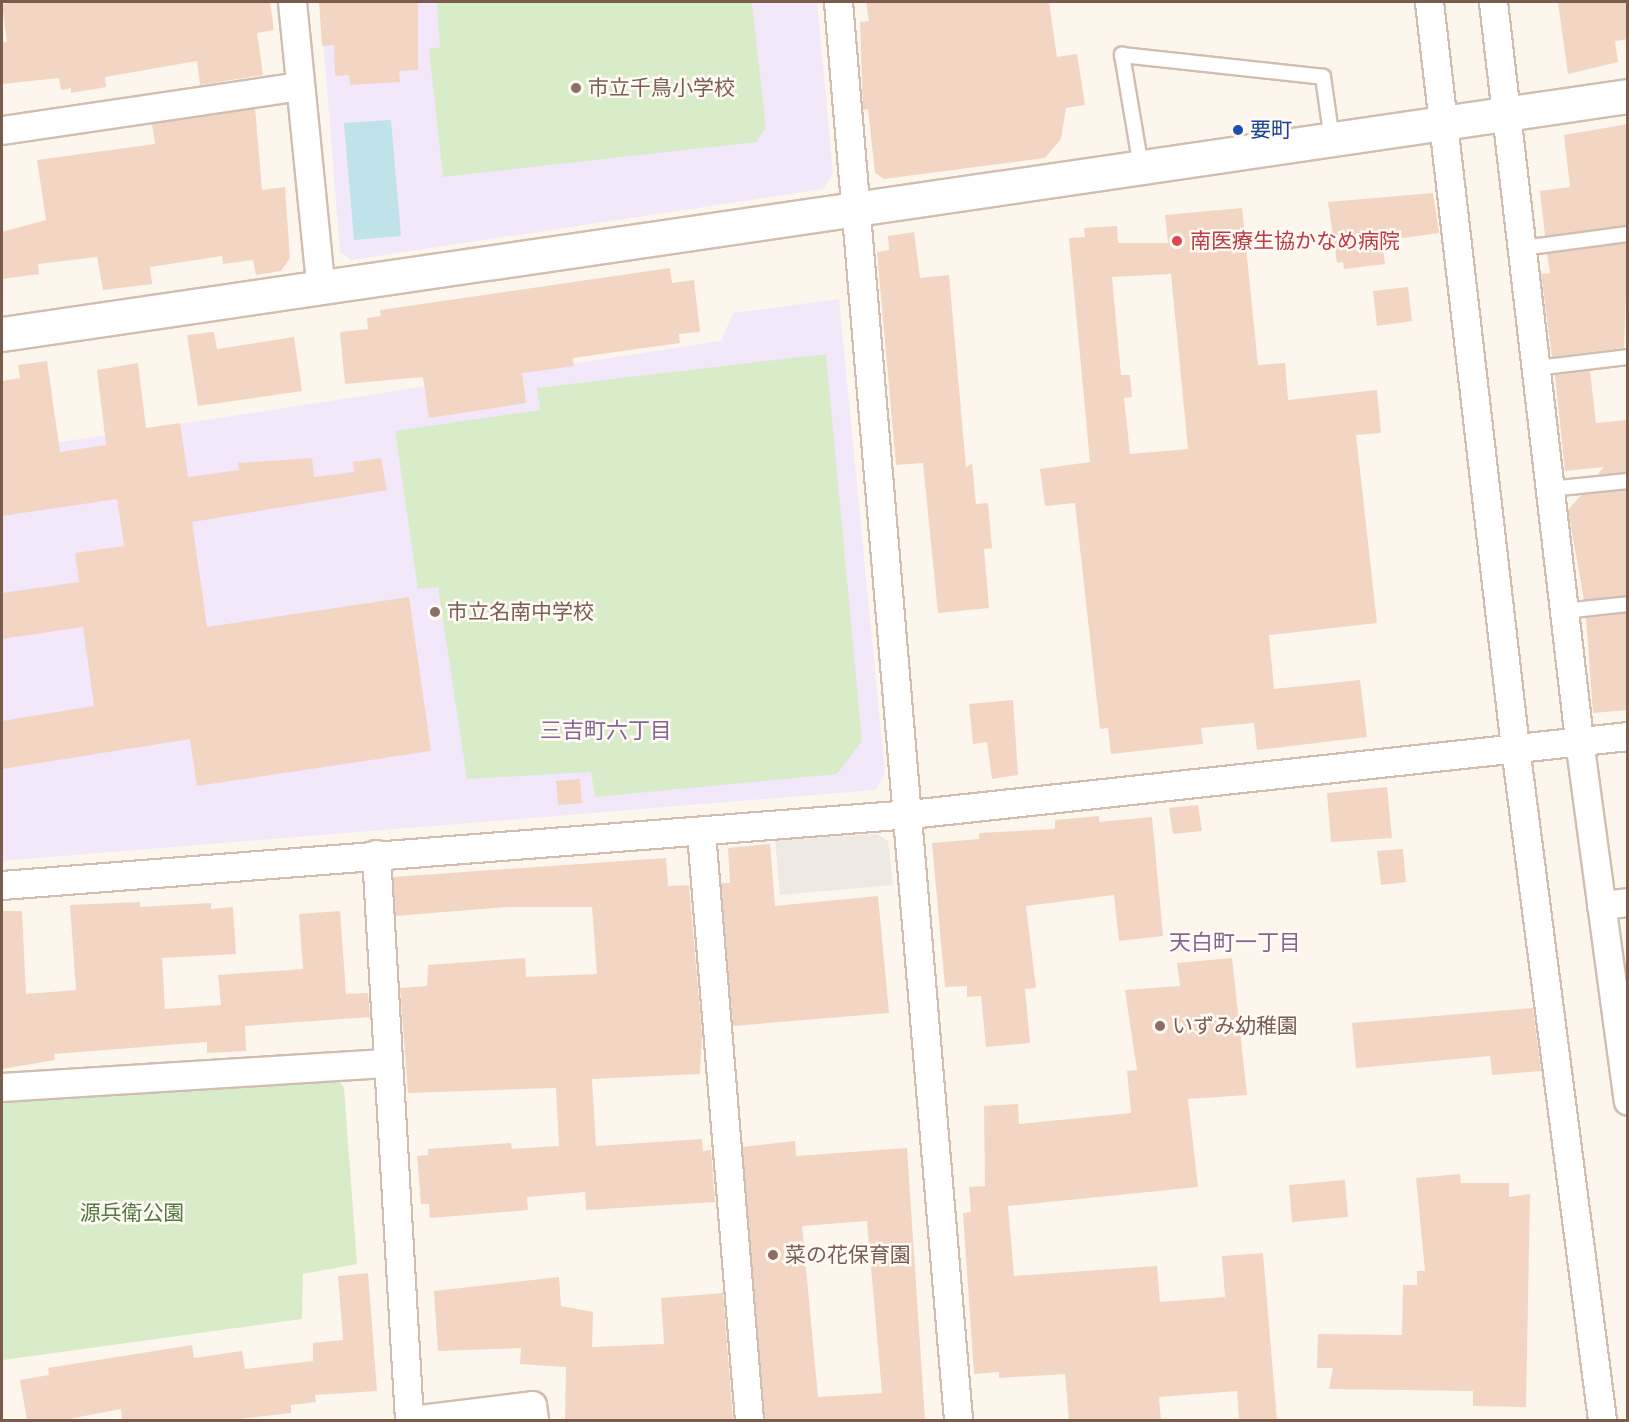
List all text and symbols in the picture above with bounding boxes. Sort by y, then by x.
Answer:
place label: 市立千鳥小学校 [588,75,735,101]
marker: 市立千鳥小学校 [569,81,583,95]
place label: 要町 [1250,117,1292,143]
marker: 要町 [1231,123,1245,137]
place label: 南医療生協かなめ病院 [1190,228,1400,254]
marker: 南医療生協かなめ病院 [1168,232,1186,250]
place label: 市立名南中学校 [447,599,594,625]
marker: 市立名南中学校 [428,605,442,619]
district label: 三吉町六丁目 [540,718,672,744]
district label: 天白町一丁目 [1169,930,1301,956]
place label: いずみ幼稚園 [1172,1013,1298,1039]
marker: いずみ幼稚園 [1153,1019,1167,1033]
park label: 源兵衛公園 [80,1200,184,1226]
place label: 菜の花保育園 [785,1242,911,1268]
marker: 菜の花保育園 [766,1248,780,1262]

